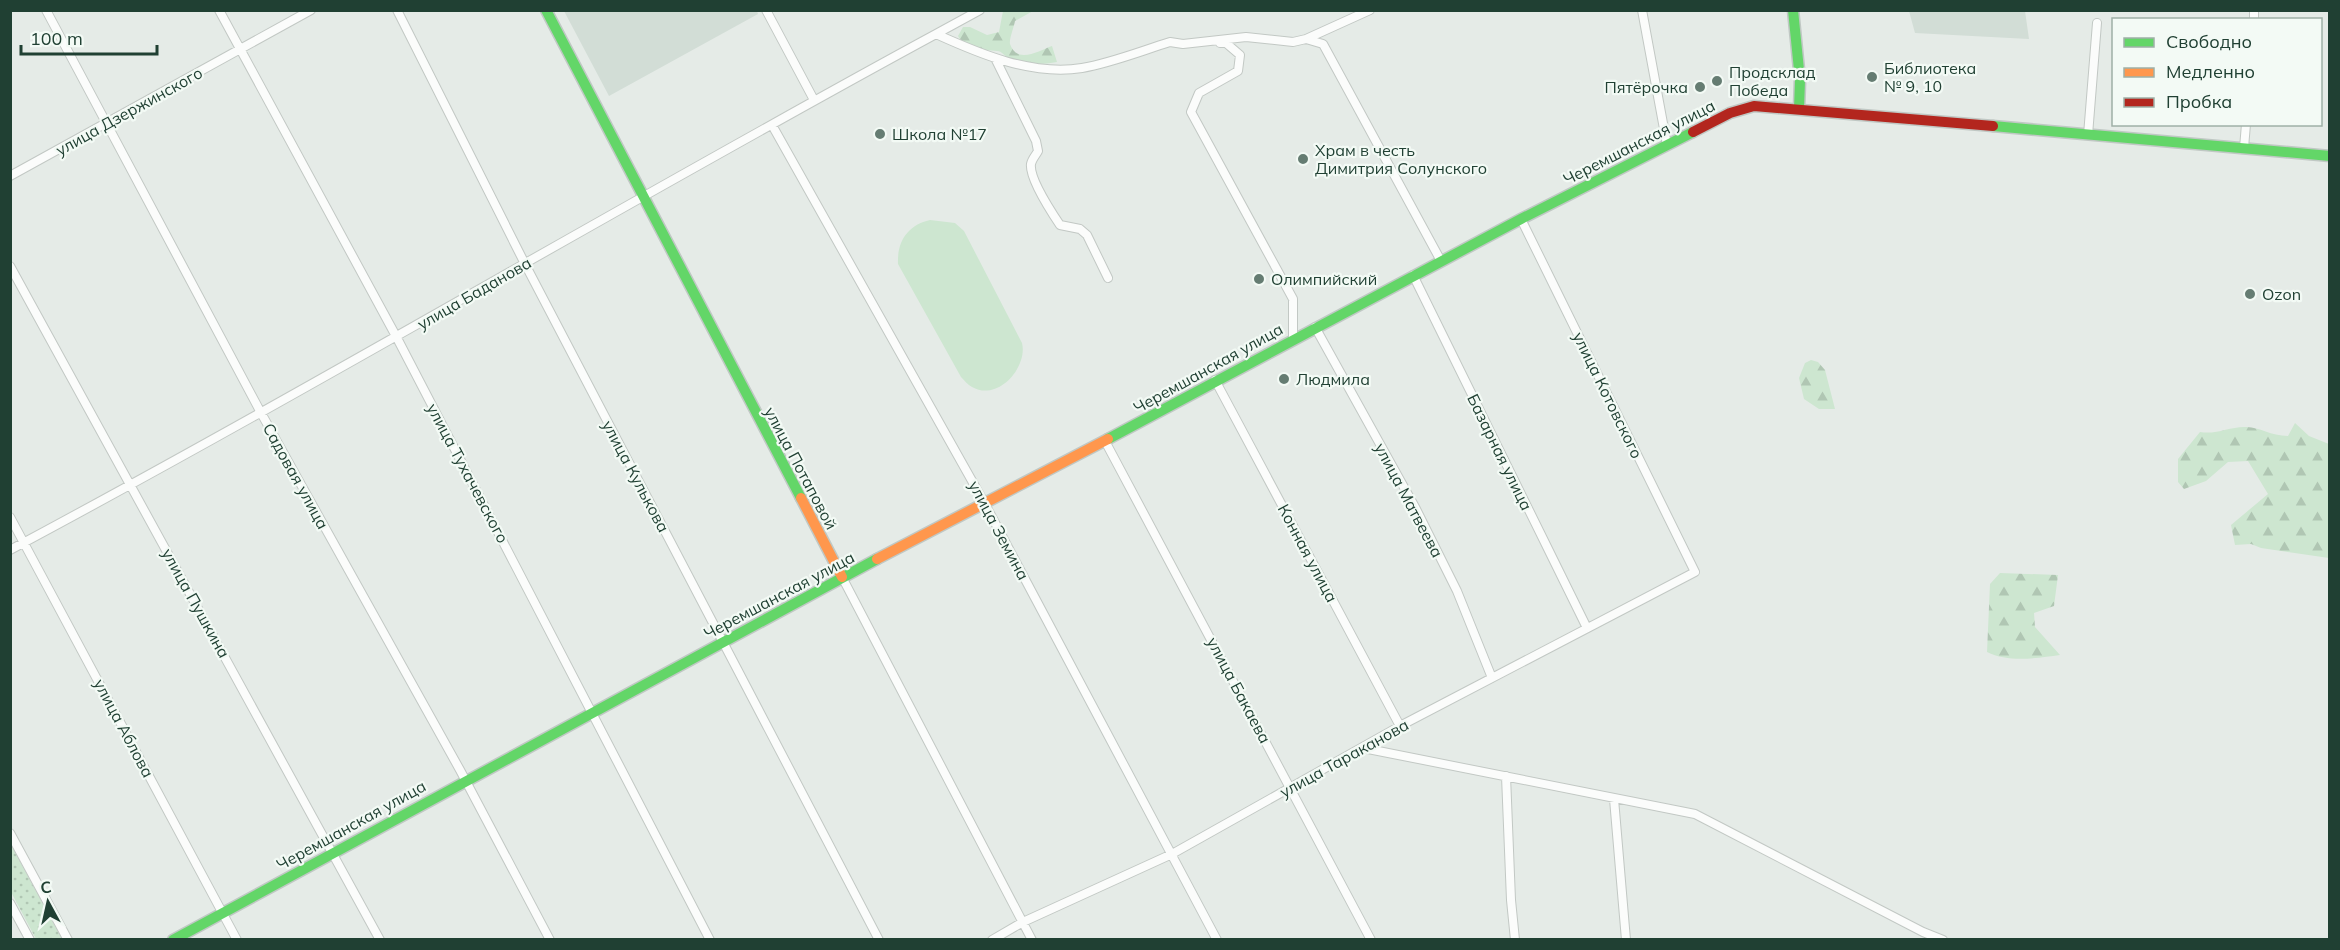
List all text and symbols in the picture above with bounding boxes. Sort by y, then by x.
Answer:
scale bar [21,18,158,56]
legend [2112,18,2322,126]
text: 100 m [30,27,83,50]
text: Свободно [2166,30,2252,53]
place label: Библиотека № 9, 10 [1884,58,1976,96]
text: Медленно [2166,60,2255,83]
street label: улица Дзержинского [52,62,206,160]
place label: Продсклад Победа [1729,62,1816,100]
marker: Библиотека № 9, 10 [1865,70,1879,84]
marker: Продсклад Победа [1710,74,1724,88]
place label: Пятёрочка [1604,77,1688,97]
marker: Пятёрочка [1693,80,1707,94]
text: Пробка [2166,90,2232,113]
street label: Черемшанская улица [1560,95,1718,189]
place label: Школа №17 [892,124,987,144]
marker: Школа №17 [873,127,887,141]
place label: Храм в честь Димитрия Солунского [1315,140,1487,178]
marker: Храм в честь Димитрия Солунского [1296,152,1310,166]
street label: улица Баданова [413,252,535,334]
place label: Олимпийский [1271,269,1377,289]
marker: Олимпийский [1252,272,1266,286]
place label: Ozon [2262,284,2301,304]
marker: Ozon [2243,287,2257,301]
street label: Черемшанская улица [1130,319,1286,417]
street label: улица Котовского [1569,328,1647,462]
place label: Людмила [1296,369,1370,389]
marker: Людмила [1277,372,1291,386]
street label: Базарная улица [1463,390,1537,514]
street label: улица Тухачевского [423,400,513,546]
street label: улица Потаповой [760,403,842,533]
street label: улица Кулькова [598,417,674,535]
street label: Садовая улица [259,420,333,532]
street label: улица Матвеева [1370,439,1448,561]
street label: улица Земина [964,477,1034,583]
street label: Конная улица [1274,501,1342,605]
street label: улица Пушкина [158,545,234,661]
street label: Черемшанская улица [700,547,858,643]
street label: улица Бакаева [1203,634,1275,746]
street label: улица Аблова [90,675,158,781]
street label: улица Тараканова [1276,714,1412,802]
street label: Черемшанская улица [273,776,429,874]
north arrow [18,872,78,932]
text: С [39,876,53,898]

